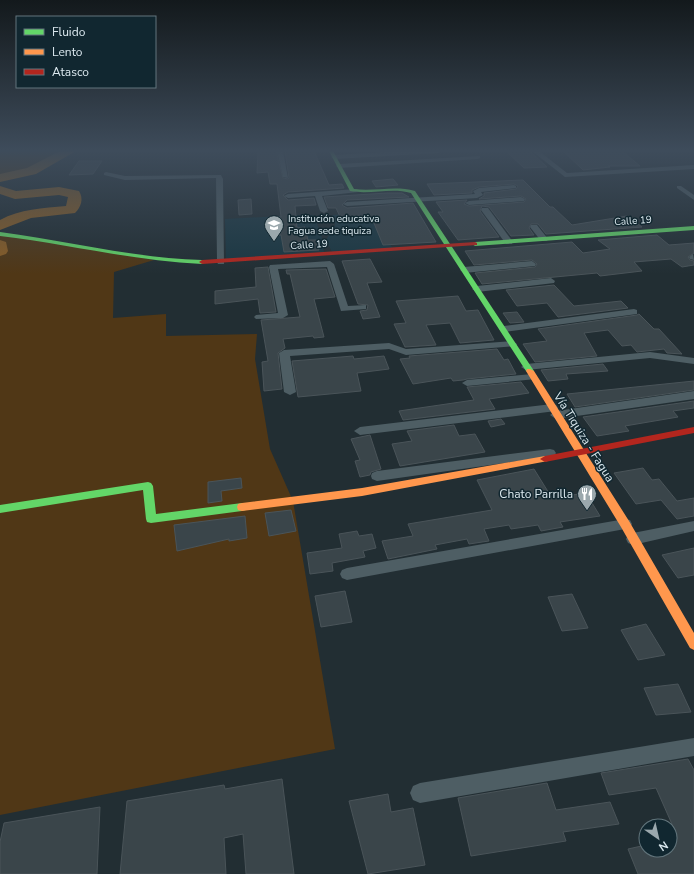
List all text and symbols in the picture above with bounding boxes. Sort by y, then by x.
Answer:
legend [16,16,156,88]
text: Fluido [52,24,86,40]
text: Lento [52,44,83,60]
text: Atasco [52,64,89,80]
place label: Institución educativa Fagua sede tiquiza [288,212,380,238]
street label: Calle 19 [614,213,652,229]
school or university icon: Institución educativa Fagua sede tiquiza [263,214,285,242]
street label: Calle 19 [290,237,328,253]
street label: Vía Tiquiza - Fagua [549,388,618,485]
restaurant icon: Chato Parrilla [576,483,598,511]
place label: Chato Parrilla [499,486,573,502]
north arrow [638,818,678,858]
text: N [656,837,671,854]

